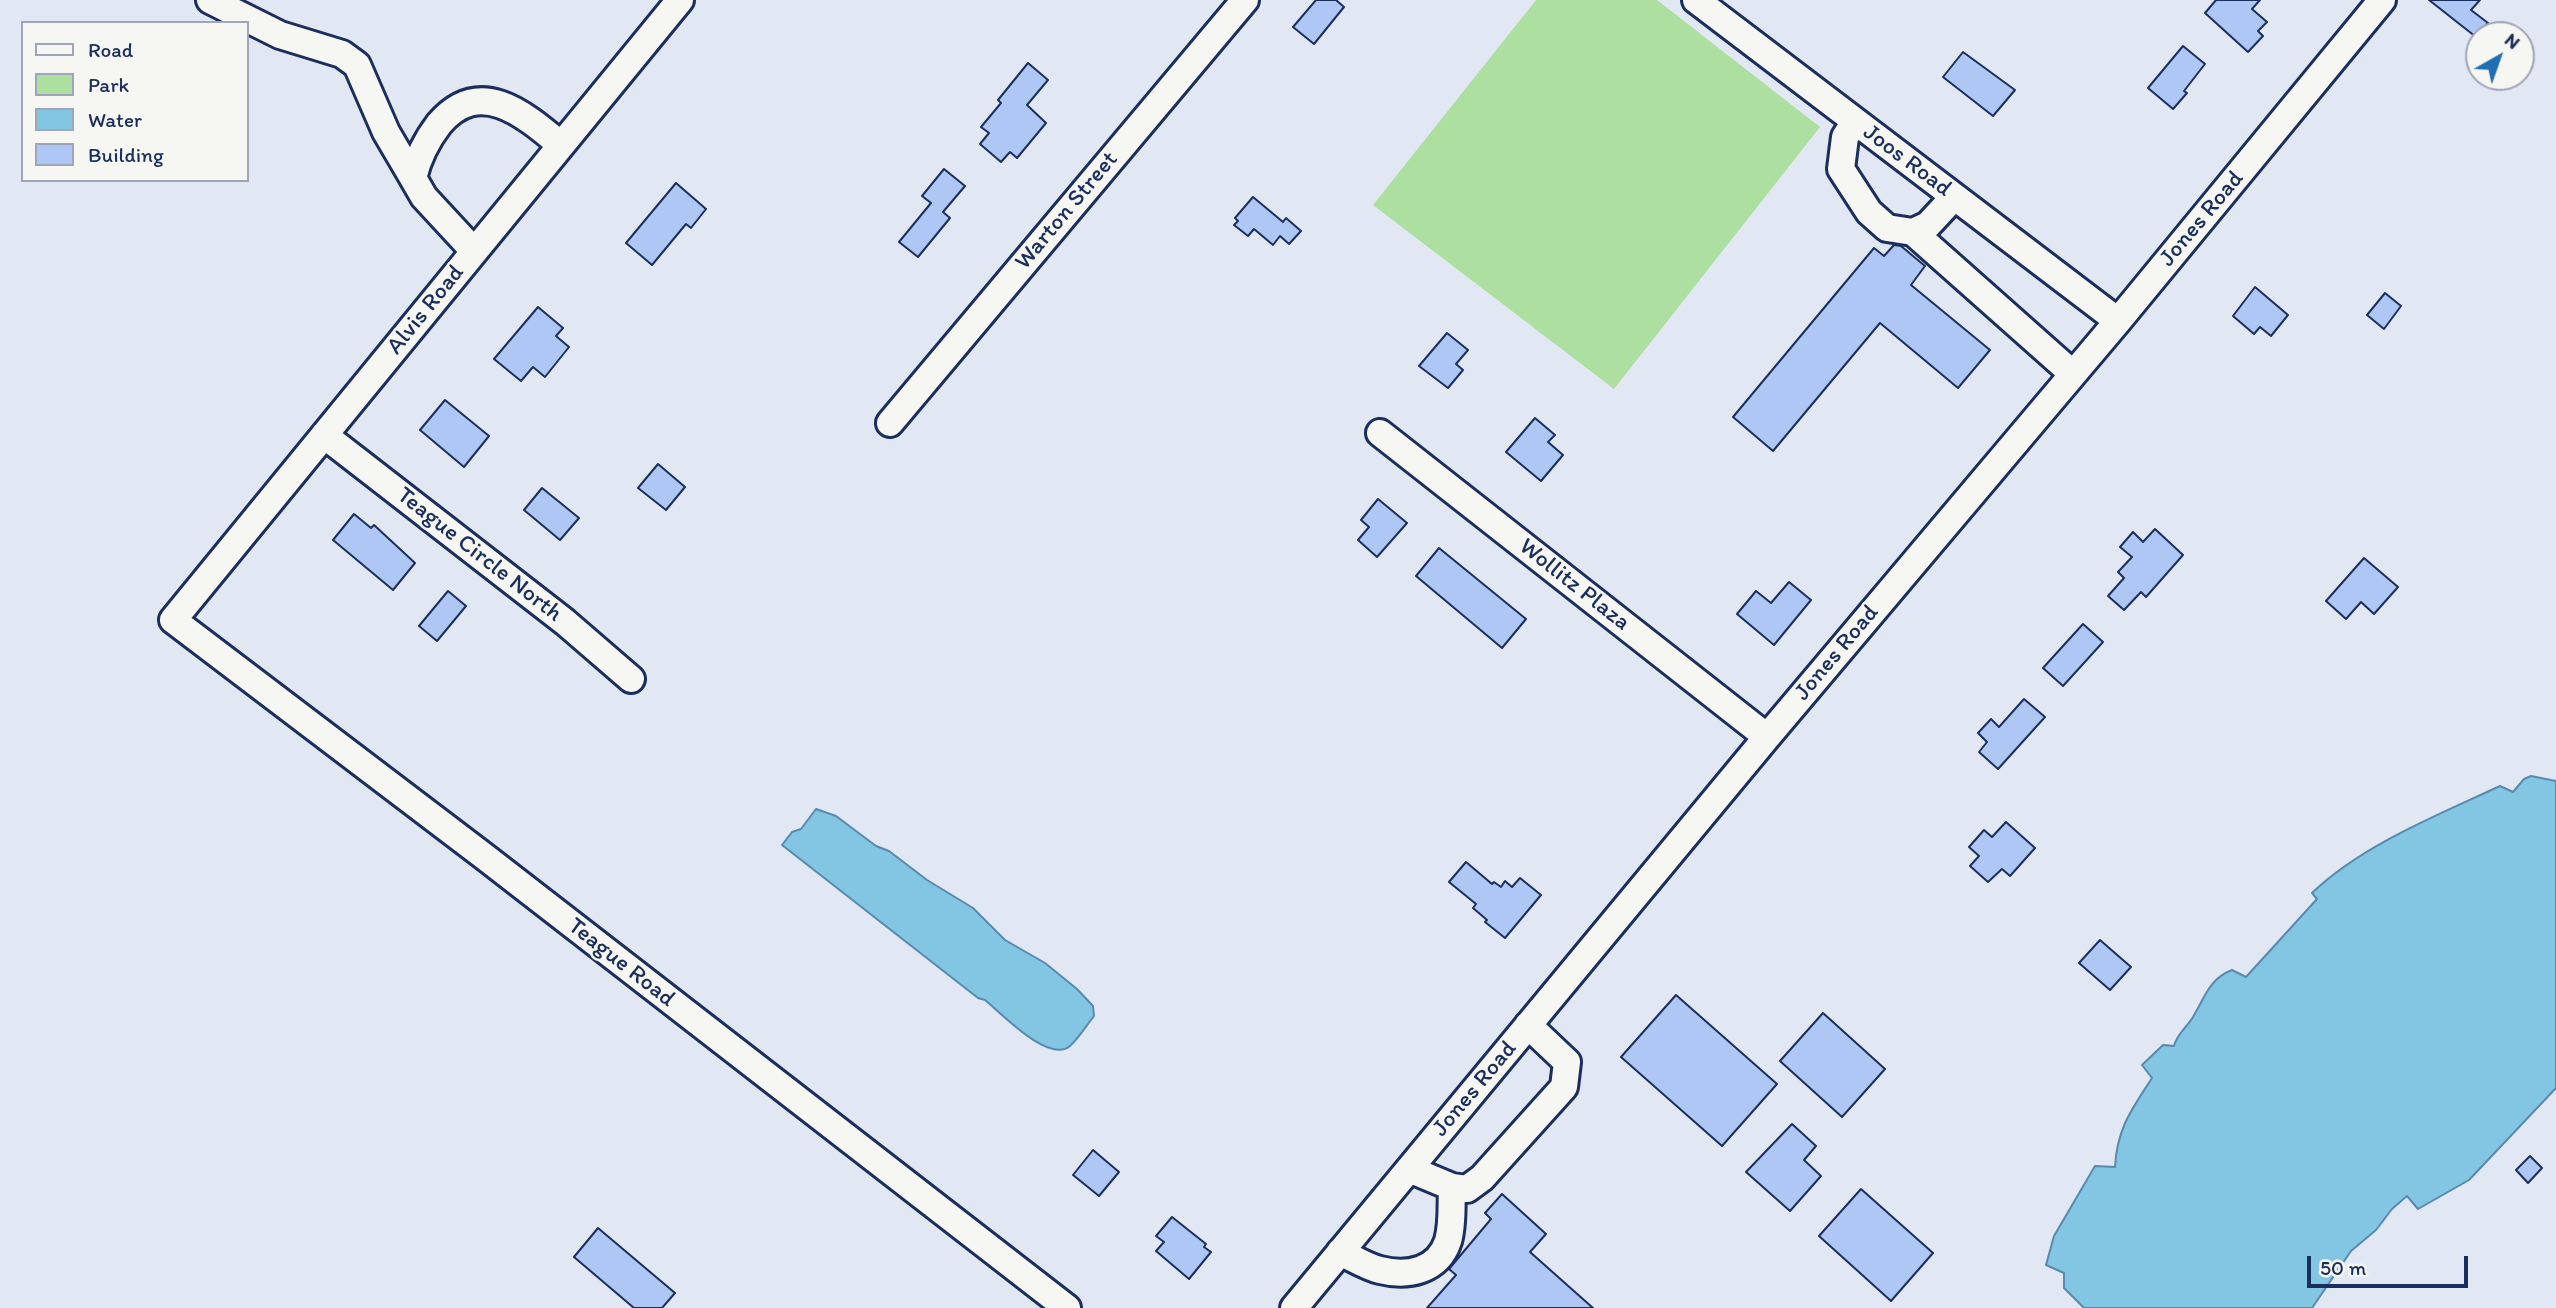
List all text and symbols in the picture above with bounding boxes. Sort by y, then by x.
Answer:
legend [21,21,248,182]
north arrow [2465,21,2535,91]
text: N [2500,28,2525,54]
text: Road [88,37,133,62]
text: Park [88,72,129,97]
text: Water [88,107,142,132]
street label: Joos Road [1857,118,1957,204]
text: Building [88,142,164,167]
street label: Warton Street [1009,146,1125,276]
street label: Jones Road [2154,165,2250,273]
street label: Alvis Road [381,259,471,361]
street label: Teague Circle North [390,481,568,629]
street label: Wollitz Plaza [1513,533,1635,637]
street label: Jones Road [1789,599,1885,707]
street label: Teague Road [561,912,681,1014]
street label: Jones Road [1427,1035,1523,1143]
scale bar [2311,1242,2472,1286]
text: 50 m [2320,1255,2366,1280]

